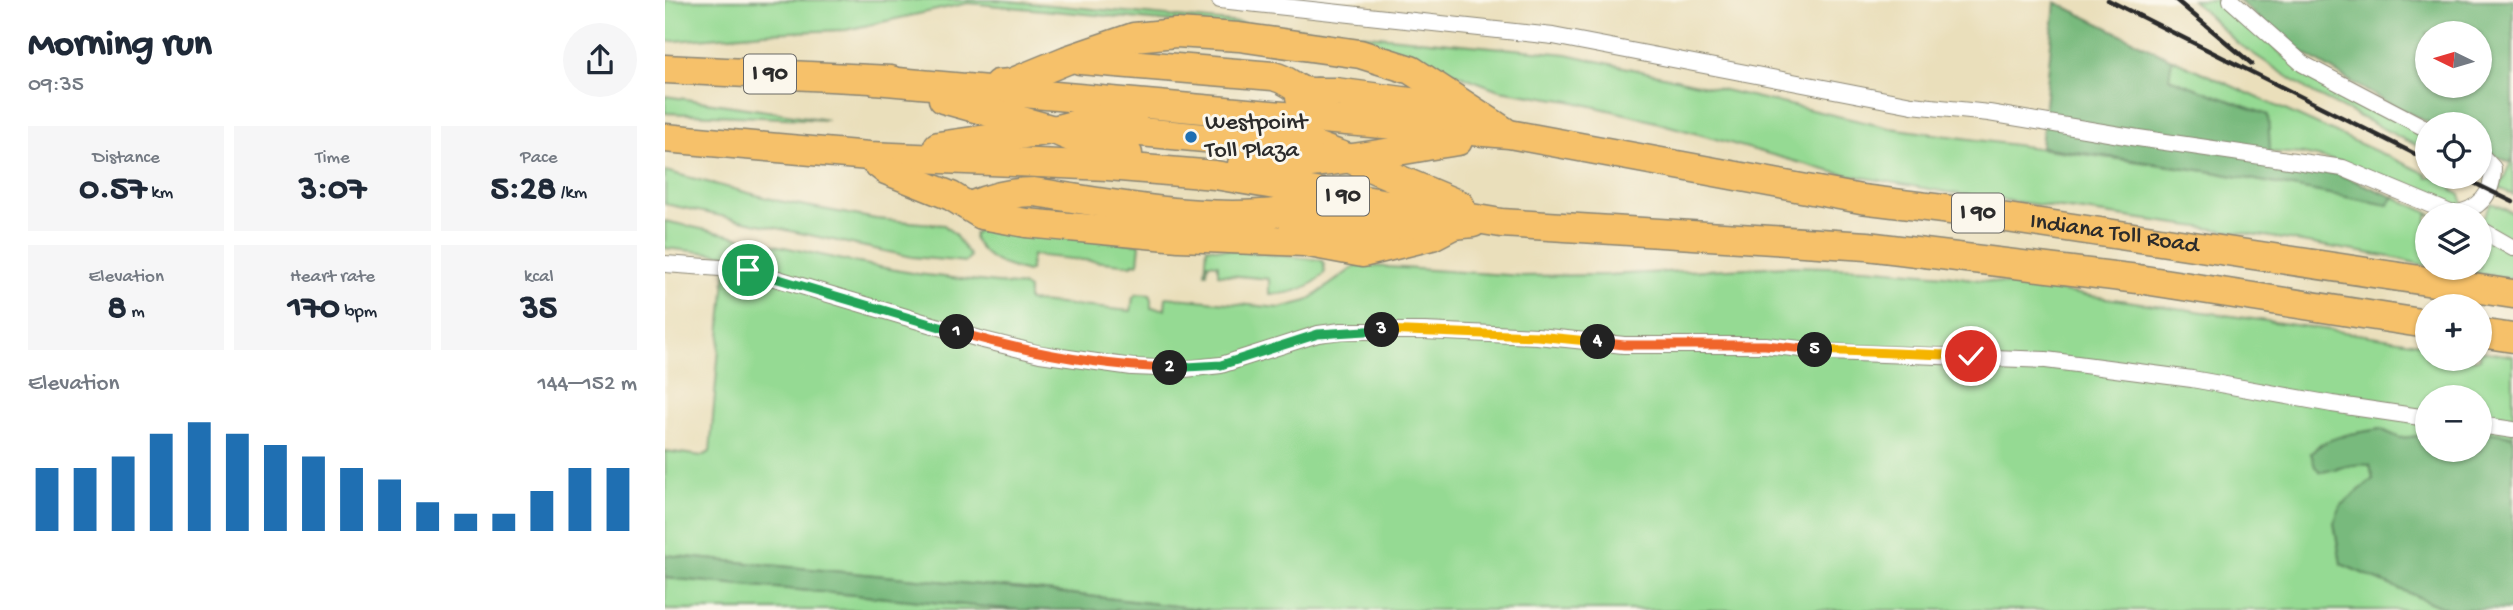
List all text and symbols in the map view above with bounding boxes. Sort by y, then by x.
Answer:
north arrow [2415,21,2492,98]
map controls [2415,21,2492,462]
button: share [563,23,637,97]
text: Morning run [28,24,212,68]
road number: I 90 [744,54,796,94]
text: 09:35 [28,72,84,99]
place label: Westpoint Toll Plaza [1203,109,1309,166]
button: locate [2415,112,2492,189]
marker: Westpoint Toll Plaza [1183,129,1199,145]
text: Distance [93,147,160,170]
text: Time [315,147,350,170]
text: Pace [520,147,557,170]
text: 0.57 [79,170,147,211]
text: 3:07 [299,170,366,211]
text: 5:28 [490,170,556,211]
road number: I 90 [1317,176,1369,216]
text: km [147,182,173,205]
text: /km [556,182,587,205]
road number: I 90 [1952,194,2004,232]
button: layers [2415,203,2492,280]
street label: Indiana Toll Road [2028,207,2203,261]
pin [718,240,778,300]
icon: arrive [729,251,767,289]
text: Elevation [88,266,164,289]
text: Heart rate [290,266,375,289]
text: kcal [524,266,554,289]
text: 8 [108,289,127,330]
text: 170 [288,289,340,330]
text: 35 [521,289,557,330]
button: + [2415,294,2492,371]
text: m [127,301,145,324]
text: bpm [340,301,377,324]
pin: 3 [1365,312,1399,348]
pin: 1 [939,314,975,350]
text: 3 [1377,318,1386,341]
text: 1 [953,320,960,343]
pin: 4 [1581,324,1615,360]
pin [1941,326,2001,386]
text: 4 [1593,330,1602,353]
pin: 5 [1797,332,1833,368]
icon: check [1952,337,1990,375]
text: 5 [1810,338,1820,361]
pin: 2 [1153,350,1187,386]
text: 2 [1165,356,1174,379]
text: Elevation [28,371,119,398]
text: 144–152 m [537,371,637,398]
button: − [2415,385,2492,462]

